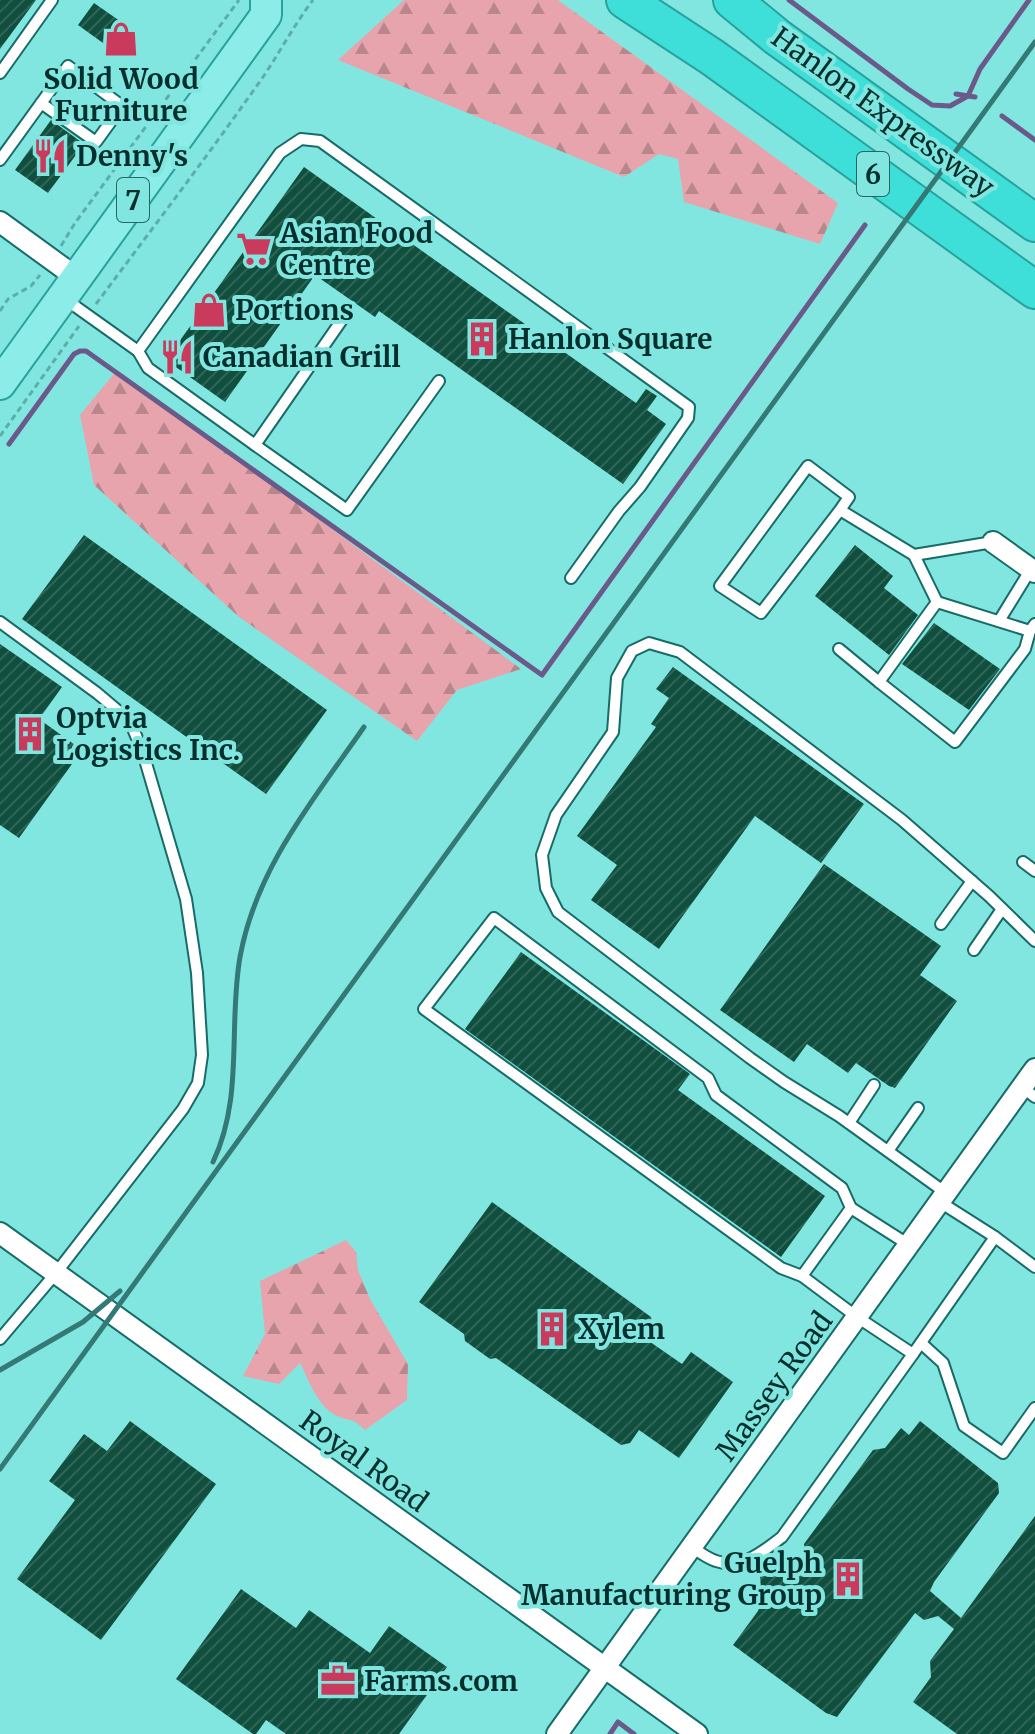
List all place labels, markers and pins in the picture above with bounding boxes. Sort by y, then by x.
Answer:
shop icon: Solid Wood Furniture [102,20,140,58]
place label: Solid Wood Furniture [43,61,199,129]
restaurant icon: Denny's [31,137,69,175]
place label: Denny's [76,138,188,174]
place label: Asian Food Centre [279,215,433,283]
supermarket icon: Asian Food Centre [235,230,273,268]
shop icon: Portions [190,291,228,329]
place label: Portions [235,292,354,328]
building icon: Hanlon Square [463,320,501,358]
place label: Hanlon Square [508,321,712,357]
restaurant icon: Canadian Grill [158,338,196,376]
place label: Canadian Grill [203,339,401,375]
place label: Optvia Logistics Inc. [56,700,240,768]
building icon: Optvia Logistics Inc. [11,715,49,753]
building icon: Xylem [533,1310,571,1348]
place label: Xylem [578,1311,665,1347]
place label: Guelph Manufacturing Group [521,1545,822,1613]
building icon: Guelph Manufacturing Group [829,1560,867,1598]
office icon: Farms.com [319,1662,357,1700]
place label: Farms.com [364,1663,518,1699]

